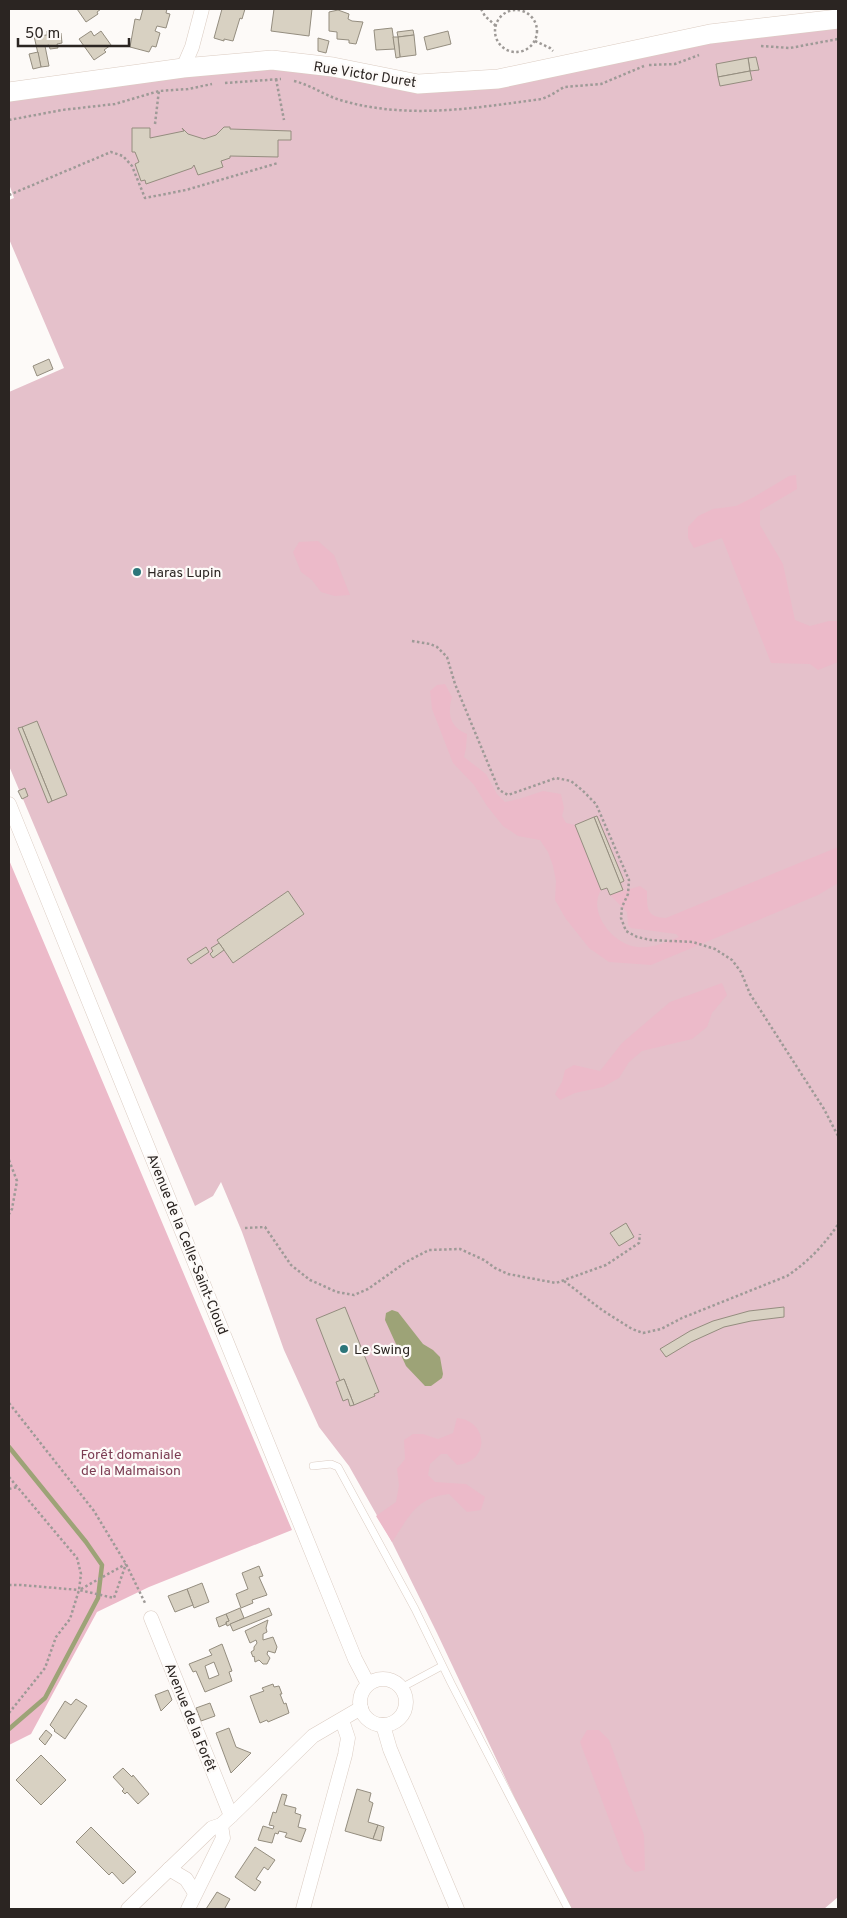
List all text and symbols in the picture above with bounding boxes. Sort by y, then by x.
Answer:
scale bar [18,15,129,47]
text: 50 m [25,25,60,44]
street label: Rue Victor Duret [312,59,417,92]
place label: Haras Lupin [147,565,221,582]
marker: Haras Lupin [131,566,143,578]
street label: Avenue de la Celle-Saint-Cloud [142,1152,231,1338]
place label: Le Swing [354,1342,410,1359]
marker: Le Swing [338,1343,350,1355]
park label: Forêt domaniale de la Malmaison [80,1447,182,1480]
street label: Avenue de la Forêt [160,1661,219,1774]

